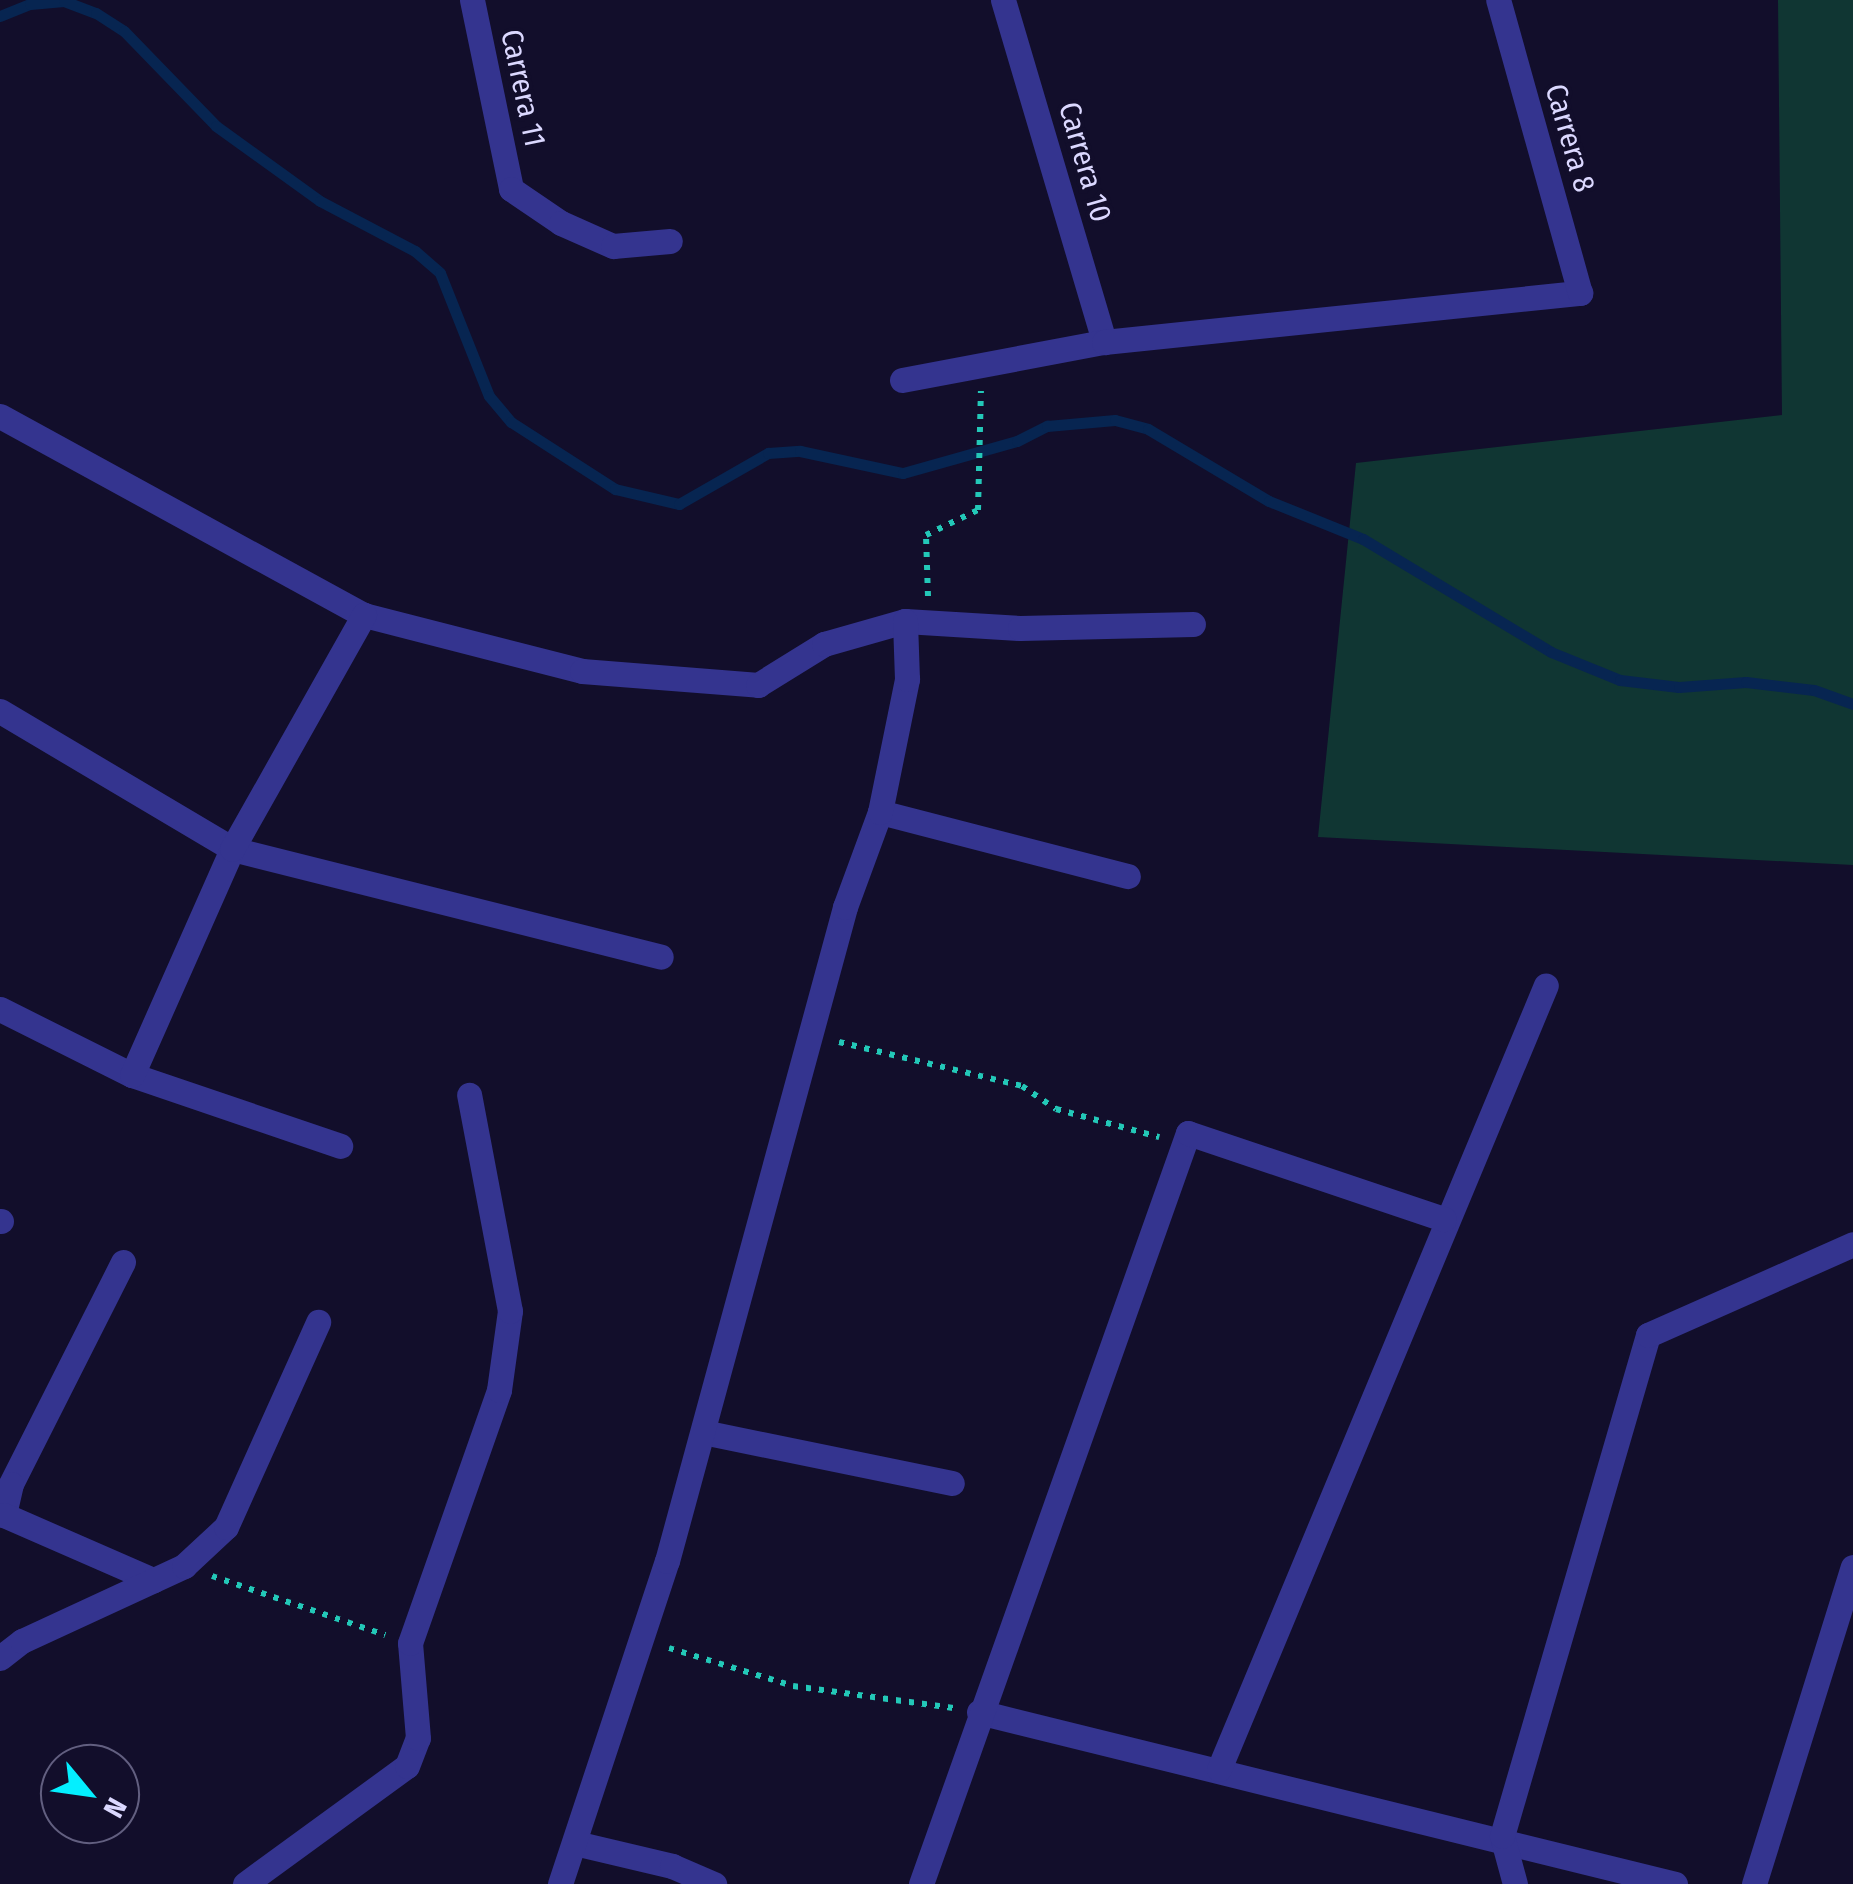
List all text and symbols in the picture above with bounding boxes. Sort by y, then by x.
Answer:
street label: Carrera 11 [493,26,553,150]
street label: Carrera 8 [1537,80,1603,196]
street label: Carrera 10 [1051,98,1119,226]
north arrow [40,1744,140,1844]
text: N [96,1792,133,1823]

